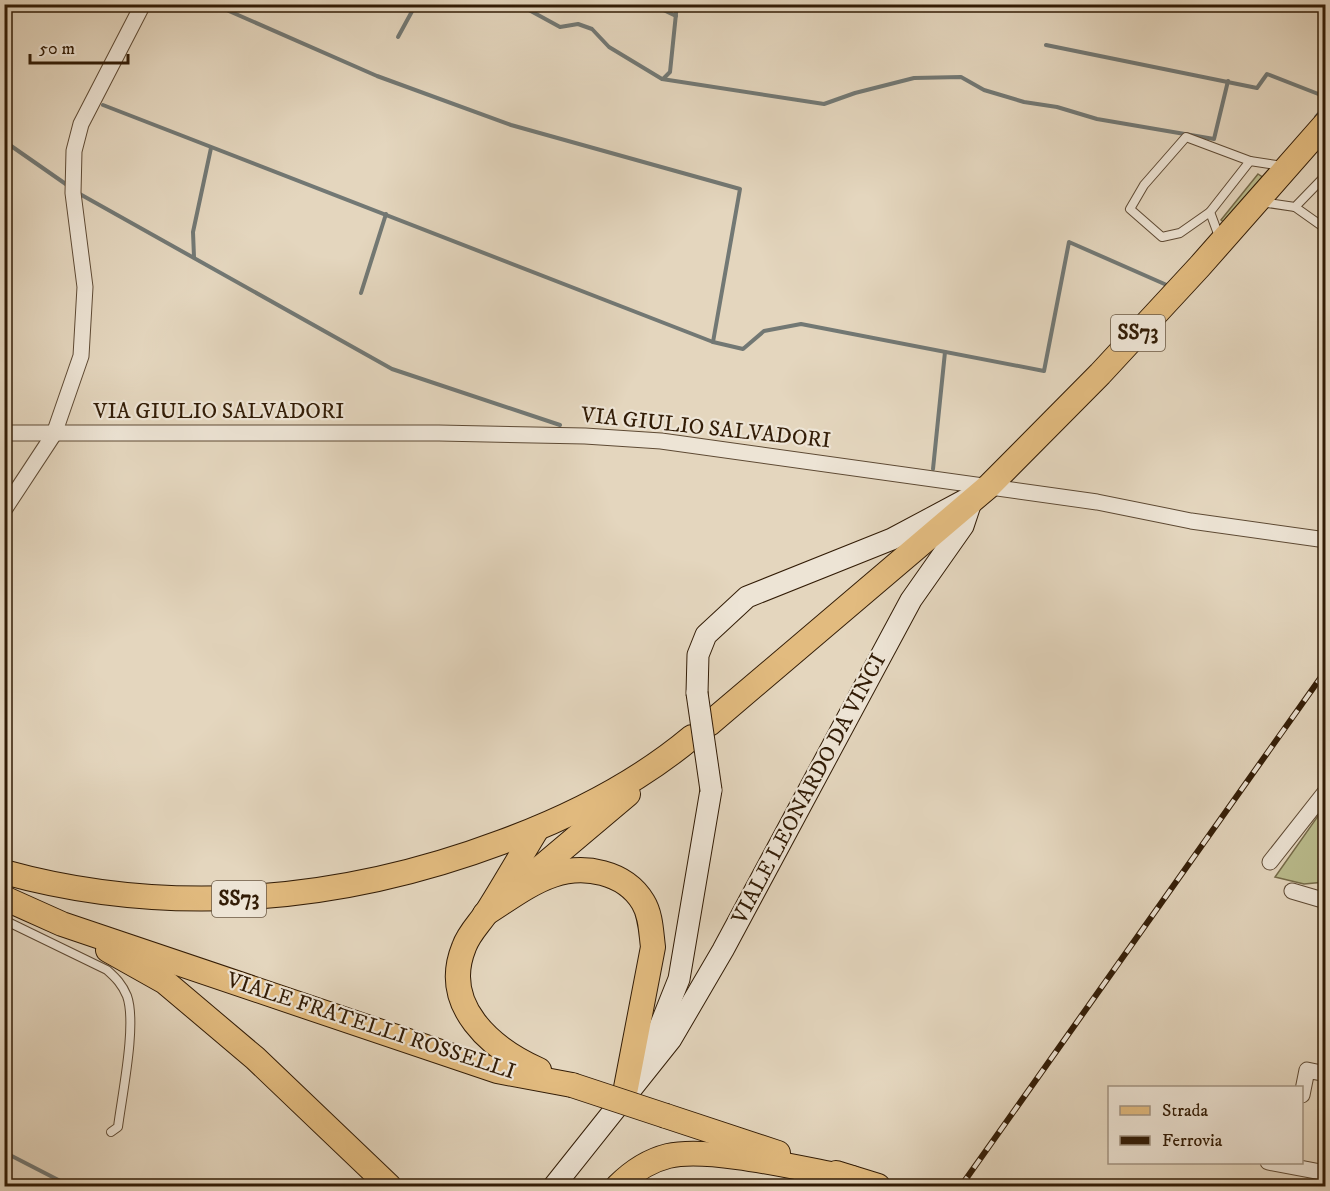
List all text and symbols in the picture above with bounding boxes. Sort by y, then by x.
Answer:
scale bar [30,27,128,65]
text: 50 m [39,38,75,60]
road number: SS73 [1111,315,1165,351]
street label: VIA GIULIO SALVADORI [93,398,344,425]
street label: VIA GIULIO SALVADORI [579,401,832,455]
street label: VIALE LEONARDO DA VINCI [726,649,892,930]
road number: SS73 [212,881,266,917]
street label: VIALE FRATELLI ROSSELLI [222,966,519,1085]
legend [1108,1086,1303,1164]
text: Strada [1162,1100,1209,1122]
text: Ferrovia [1162,1130,1223,1152]

